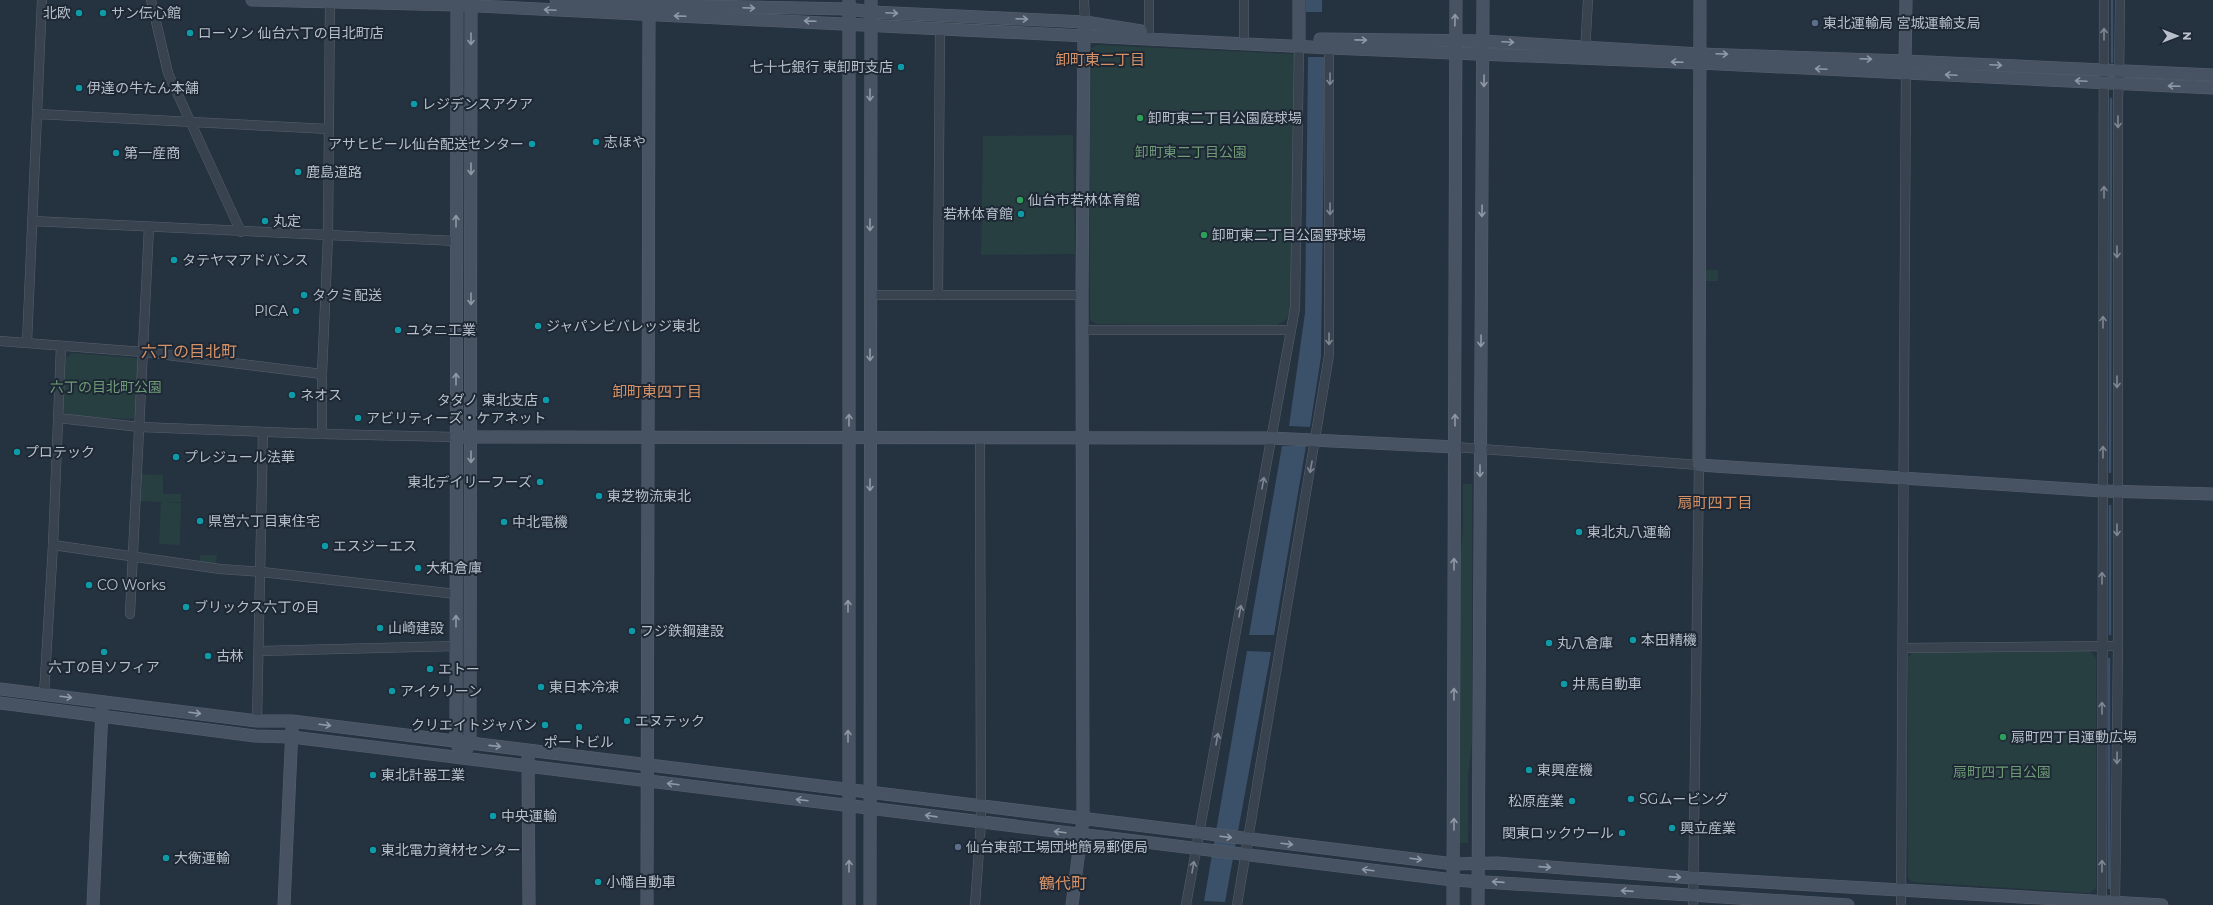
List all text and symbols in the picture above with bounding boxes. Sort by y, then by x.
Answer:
place label: 北欧 [43,4,71,22]
place label: サン伝心館 [111,4,181,22]
one-way arrow [742,4,755,11]
one-way arrow [544,6,557,13]
marker: 北欧 [74,8,84,18]
marker: サン伝心館 [98,8,108,18]
one-way arrow [885,10,898,17]
one-way arrow [674,12,687,20]
one-way arrow [1452,14,1459,27]
place label: 東北運輸局 宮城運輸支局 [1823,14,1981,32]
one-way arrow [1015,15,1028,23]
north arrow [2157,16,2197,56]
one-way arrow [804,18,817,25]
marker: 東北運輸局 宮城運輸支局 [1810,18,1820,28]
place label: ローソン 仙台六丁の目北町店 [198,24,384,42]
marker: ローソン 仙台六丁の目北町店 [185,28,195,38]
one-way arrow [2100,28,2108,41]
one-way arrow [467,32,475,45]
text: N [2180,32,2194,40]
one-way arrow [1354,36,1367,44]
one-way arrow [1501,38,1514,46]
district label: 卸町東二丁目 [1055,50,1145,69]
one-way arrow [1715,51,1728,58]
one-way arrow [1859,55,1872,63]
place label: 七十七銀行 東卸町支店 [749,58,893,76]
one-way arrow [1671,58,1684,66]
marker: 七十七銀行 東卸町支店 [896,62,906,72]
one-way arrow [1989,62,2002,69]
one-way arrow [1815,65,1828,72]
one-way arrow [1326,72,1334,85]
one-way arrow [1945,72,1958,79]
one-way arrow [1480,74,1488,87]
one-way arrow [2074,78,2087,85]
place label: 伊達の牛たん本舗 [87,79,199,97]
one-way arrow [2168,82,2181,90]
marker: 伊達の牛たん本舗 [74,83,84,93]
one-way arrow [866,88,874,101]
place label: レジデンスアクア [422,95,533,113]
marker: レジデンスアクア [409,99,419,109]
place label: 卸町東二丁目公園庭球場 [1148,109,1302,127]
marker: 卸町東二丁目公園庭球場 [1135,113,1145,123]
one-way arrow [2114,115,2122,128]
place label: 志ほや [604,133,646,151]
place label: アサヒビール仙台配送センター [328,135,524,153]
marker: 志ほや [591,137,601,147]
marker: アサヒビール仙台配送センター [527,139,537,149]
park label: 卸町東二丁目公園 [1135,143,1247,161]
place label: 第一産商 [124,144,180,162]
marker: 第一産商 [111,148,121,158]
one-way arrow [467,162,475,175]
place label: 鹿島道路 [306,163,362,181]
marker: 鹿島道路 [293,167,303,177]
one-way arrow [2100,186,2108,199]
place label: 仙台市若林体育館 [1028,191,1140,209]
marker: 仙台市若林体育館 [1015,195,1025,205]
one-way arrow [1326,202,1334,215]
one-way arrow [1478,204,1486,217]
place label: 若林体育館 [943,205,1013,223]
marker: 若林体育館 [1016,209,1026,219]
place label: 丸定 [273,212,301,230]
one-way arrow [452,215,460,228]
marker: 丸定 [260,216,270,226]
one-way arrow [866,218,874,231]
place label: 卸町東二丁目公園野球場 [1212,226,1366,244]
marker: 卸町東二丁目公園野球場 [1199,230,1209,240]
one-way arrow [2113,245,2121,258]
place label: タテヤマアドバンス [182,251,308,269]
marker: タテヤマアドバンス [169,255,179,265]
place label: タクミ配送 [312,286,382,304]
marker: タクミ配送 [299,290,309,300]
one-way arrow [467,292,475,305]
place label: PICA [254,302,289,320]
marker: PICA [291,306,301,316]
one-way arrow [2099,316,2107,329]
place label: ジャパンビバレッジ東北 [546,317,700,335]
place label: ユタニ工業 [406,321,476,339]
marker: ジャパンビバレッジ東北 [533,321,543,331]
marker: ユタニ工業 [393,325,403,335]
one-way arrow [1325,332,1333,345]
one-way arrow [1477,334,1485,347]
district label: 六丁の目北町 [141,342,237,361]
one-way arrow [866,348,874,361]
one-way arrow [452,373,460,386]
one-way arrow [2113,375,2121,388]
park label: 六丁の目北町公園 [50,378,162,396]
district label: 卸町東四丁目 [612,382,702,401]
place label: ネオス [300,386,342,404]
marker: ネオス [287,390,297,400]
place label: タダノ 東北支店 [437,391,538,409]
marker: タダノ 東北支店 [541,395,551,405]
place label: アビリティーズ・ケアネット [366,409,546,427]
marker: アビリティーズ・ケアネット [353,413,363,423]
one-way arrow [845,414,852,427]
one-way arrow [1451,414,1459,427]
place label: プロテック [25,443,95,461]
one-way arrow [2099,446,2107,459]
marker: プロテック [12,447,22,457]
place label: プレジュール法華 [184,448,295,466]
one-way arrow [467,450,475,463]
marker: プレジュール法華 [171,452,181,462]
one-way arrow [1307,460,1315,473]
one-way arrow [1476,464,1484,477]
place label: 東北デイリーフーズ [408,473,532,491]
marker: 東北デイリーフーズ [535,477,545,487]
one-way arrow [1259,477,1267,490]
one-way arrow [866,478,874,491]
place label: 東芝物流東北 [607,487,691,505]
marker: 東芝物流東北 [594,491,604,501]
district label: 扇町四丁目 [1677,493,1753,512]
place label: 県営六丁目東住宅 [208,512,320,530]
place label: 中北電機 [512,513,568,531]
marker: 県営六丁目東住宅 [195,516,205,526]
marker: 中北電機 [499,517,509,527]
place label: 東北丸八運輸 [1587,523,1671,541]
one-way arrow [2113,523,2121,536]
marker: 東北丸八運輸 [1574,527,1584,537]
place label: エスジーエス [333,537,417,555]
marker: エスジーエス [320,541,330,551]
one-way arrow [1450,558,1458,571]
place label: 大和倉庫 [426,559,482,577]
marker: 大和倉庫 [413,563,423,573]
one-way arrow [2098,572,2106,585]
place label: CO Works [97,576,166,594]
marker: CO Works [84,580,94,590]
place label: ブリックス六丁の目 [194,598,320,616]
one-way arrow [844,600,852,613]
marker: ブリックス六丁の目 [181,602,191,612]
one-way arrow [1236,605,1244,618]
one-way arrow [452,615,460,628]
place label: 山崎建設 [388,619,444,637]
place label: フジ鉄鋼建設 [640,622,724,640]
marker: 山崎建設 [375,623,385,633]
marker: フジ鉄鋼建設 [627,626,637,636]
place label: 本田精機 [1641,631,1697,649]
place label: 丸八倉庫 [1557,634,1613,652]
marker: 本田精機 [1628,635,1638,645]
marker: 丸八倉庫 [1544,638,1554,648]
marker: 六丁の目ソフィア [99,647,109,657]
place label: 古林 [216,647,244,665]
marker: 古林 [203,651,213,661]
place label: 六丁の目ソフィア [48,658,160,676]
place label: エトー [438,660,480,678]
marker: エトー [425,664,435,674]
place label: 井馬自動車 [1572,675,1642,693]
place label: 東日本冷凍 [549,678,619,696]
marker: 井馬自動車 [1559,679,1569,689]
place label: アイクリーン [400,682,482,700]
marker: 東日本冷凍 [536,682,546,692]
marker: アイクリーン [387,686,397,696]
one-way arrow [1450,688,1458,701]
one-way arrow [60,693,73,701]
one-way arrow [2098,702,2106,715]
one-way arrow [189,710,202,717]
place label: エヌテック [635,712,705,730]
place label: クリエイトジャパン [411,716,537,734]
marker: エヌテック [622,716,632,726]
marker: クリエイトジャパン [540,720,550,730]
one-way arrow [318,721,331,729]
marker: ポートビル [574,722,584,732]
place label: 扇町四丁目運動広場 [2011,728,2137,746]
one-way arrow [844,730,852,743]
marker: 扇町四丁目運動広場 [1998,732,2008,742]
place label: ポートビル [544,733,614,751]
one-way arrow [1213,733,1221,746]
one-way arrow [489,742,502,750]
one-way arrow [2113,751,2121,764]
place label: 東興産機 [1537,761,1593,779]
park label: 扇町四丁目公園 [1953,763,2051,781]
marker: 東興産機 [1524,765,1534,775]
place label: 東北計器工業 [381,766,465,784]
marker: 東北計器工業 [368,770,378,780]
one-way arrow [667,780,680,787]
place label: SGムービング [1639,790,1728,808]
place label: 松原産業 [1508,792,1564,810]
marker: SGムービング [1626,794,1636,804]
one-way arrow [796,796,809,804]
marker: 松原産業 [1567,796,1577,806]
place label: 中央運輸 [501,807,557,825]
marker: 中央運輸 [488,811,498,821]
one-way arrow [925,812,938,820]
one-way arrow [1450,818,1458,831]
place label: 興立産業 [1680,819,1736,837]
marker: 興立産業 [1667,823,1677,833]
place label: 関東ロックウール [1502,824,1614,842]
one-way arrow [1054,828,1067,836]
marker: 関東ロックウール [1617,828,1627,838]
one-way arrow [1220,833,1233,840]
place label: 仙台東部工場団地簡易郵便局 [966,838,1148,856]
one-way arrow [1280,840,1293,848]
place label: 東北電力資材センター [381,841,521,859]
marker: 仙台東部工場団地簡易郵便局 [953,842,963,852]
marker: 東北電力資材センター [368,845,378,855]
place label: 大衡運輸 [174,849,230,867]
marker: 大衡運輸 [161,853,171,863]
one-way arrow [1409,855,1422,863]
one-way arrow [845,860,853,873]
one-way arrow [2098,860,2105,873]
one-way arrow [1189,861,1197,874]
one-way arrow [1538,864,1551,871]
one-way arrow [1362,866,1375,874]
place label: 小幡自動車 [606,873,676,891]
one-way arrow [1668,873,1681,881]
district label: 鶴代町 [1039,874,1087,893]
marker: 小幡自動車 [593,877,603,887]
one-way arrow [1492,878,1505,885]
one-way arrow [1621,887,1634,894]

